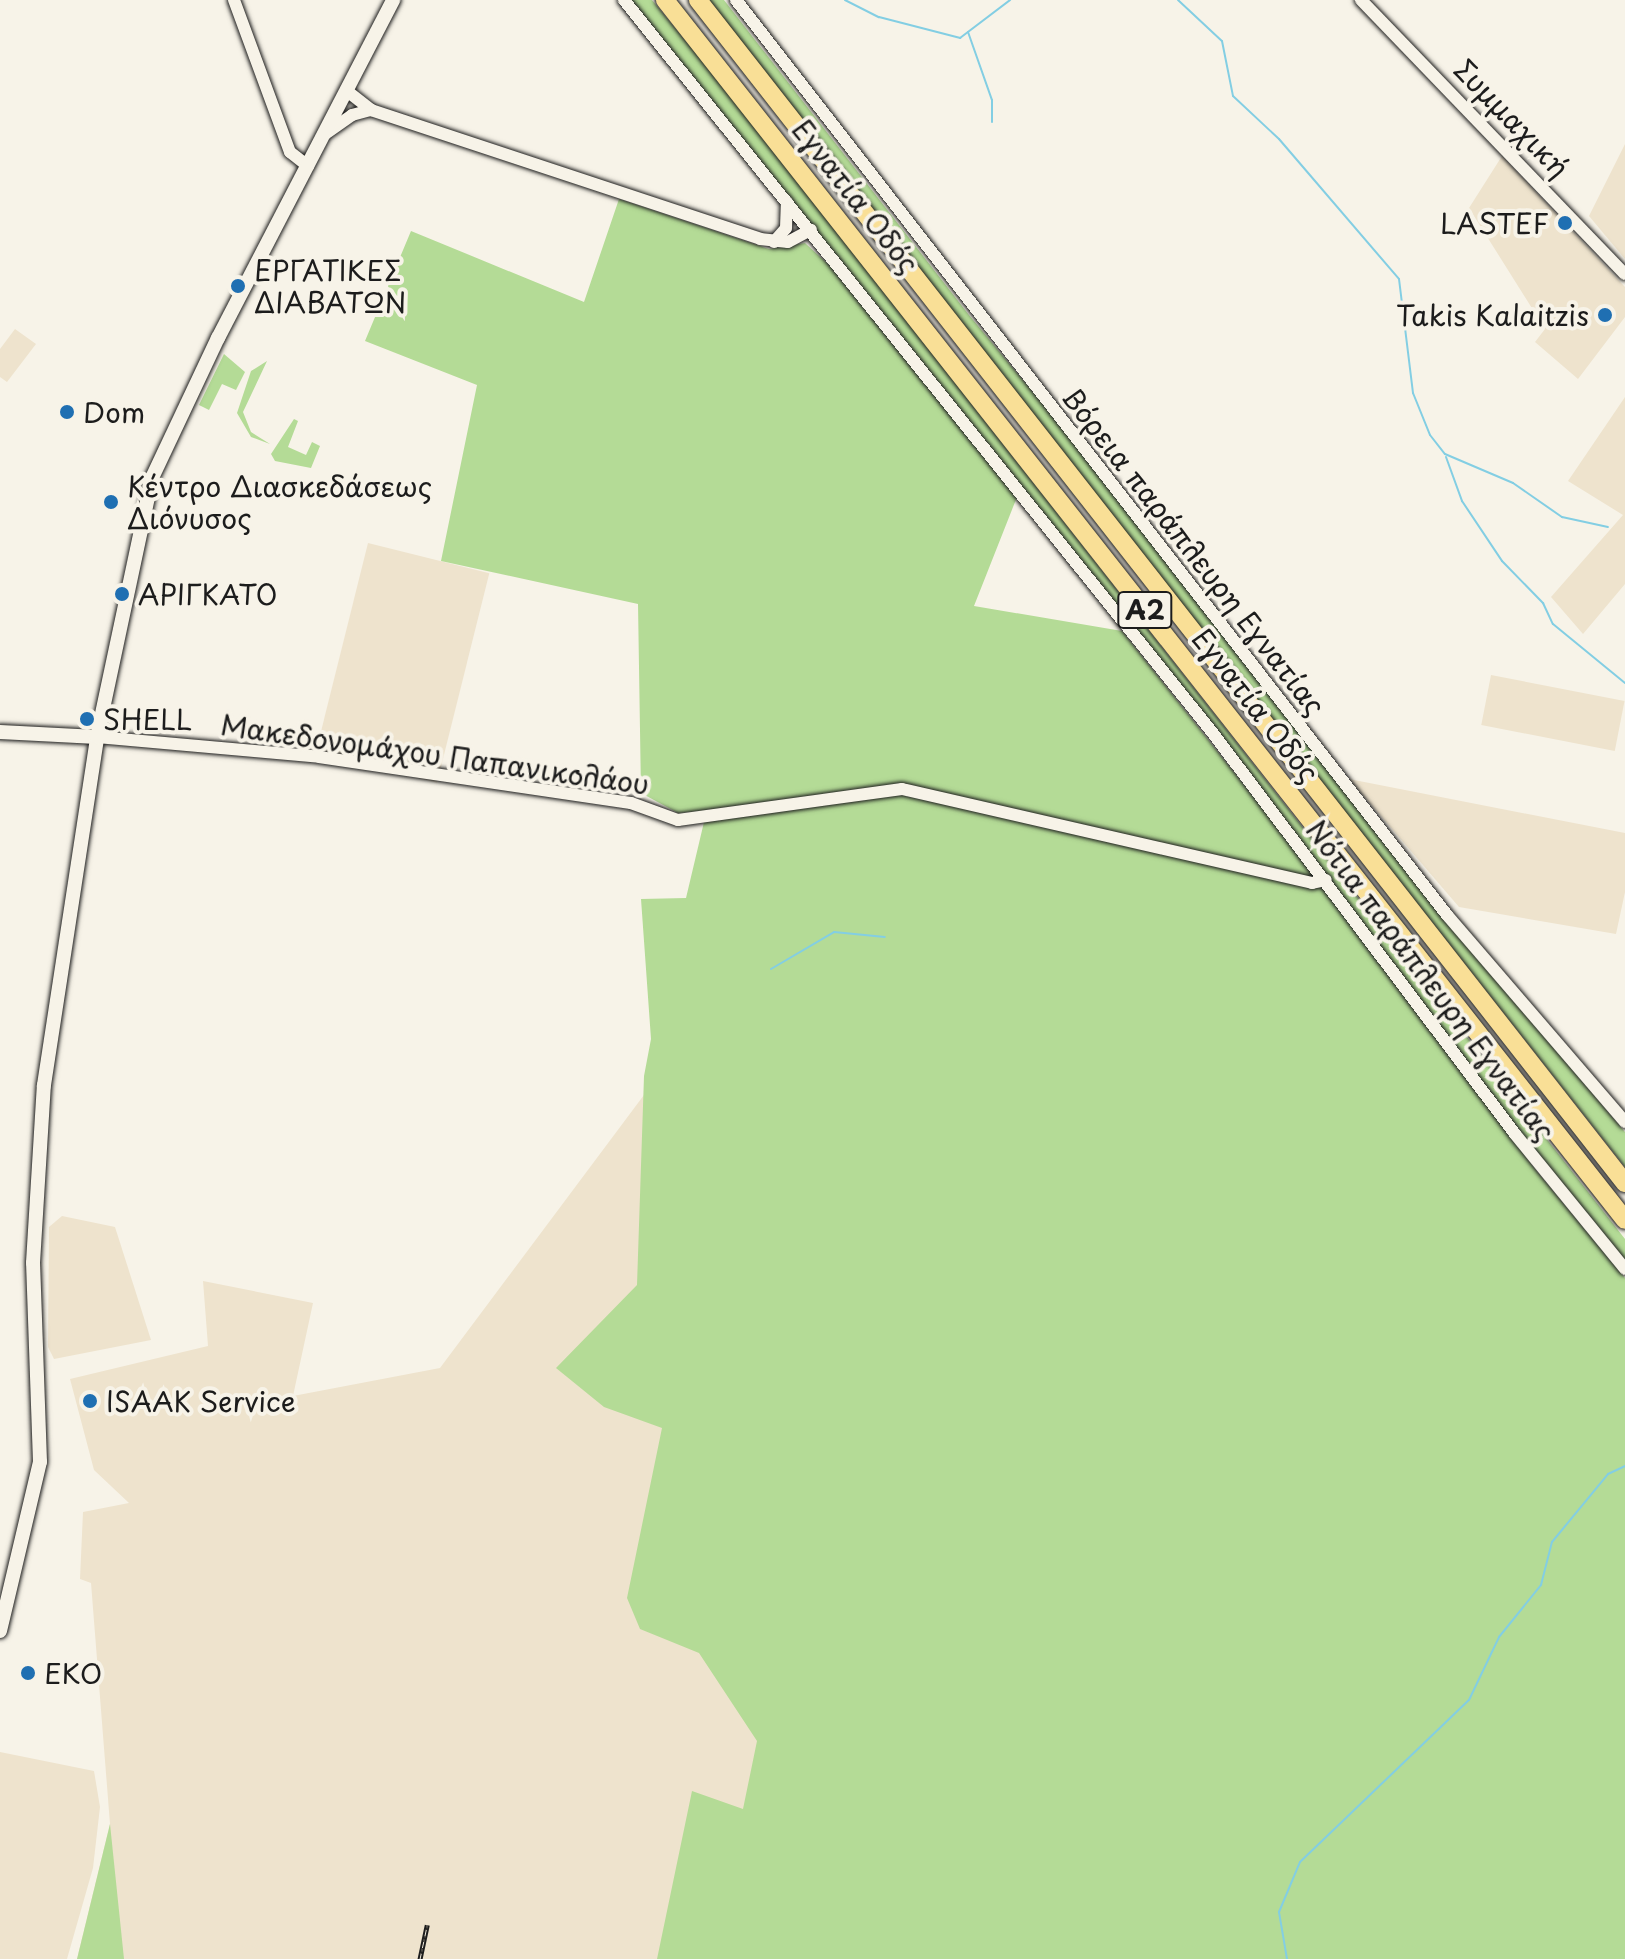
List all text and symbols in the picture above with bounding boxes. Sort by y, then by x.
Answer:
street label: Συμμαχική [1448,52,1576,184]
street label: Εγνατία Οδός [786,113,926,279]
place label: LASTEF [1440,206,1549,240]
marker: LASTEF [1556,214,1574,232]
place label: ΕΡΓΑΤΙΚΕΣ ΔΙΑΒΑΤΩΝ [254,253,406,319]
marker: ΕΡΓΑΤΙΚΕΣ ΔΙΑΒΑΤΩΝ [229,277,247,295]
place label: Takis Kalaitzis [1395,298,1589,332]
marker: Takis Kalaitzis [1596,306,1614,324]
street label: Βόρεια παράπλευρη Εγνατίας [1055,380,1333,722]
place label: Dom [83,395,145,429]
marker: Dom [58,403,76,421]
place label: Κέντρο Διασκεδάσεως Διόνυσος [127,469,432,535]
marker: Κέντρο Διασκεδάσεως Διόνυσος [102,493,120,511]
place label: ΑΡΙΓΚΑΤΟ [138,577,278,611]
marker: ΑΡΙΓΚΑΤΟ [113,585,131,603]
road number: Α2 [1117,588,1173,632]
street label: Εγνατία Οδός [1186,622,1326,788]
place label: SHELL [103,702,192,736]
street label: Μακεδονομάχου Παπανικολάου [219,707,651,801]
marker: SHELL [78,710,96,728]
street label: Νότια παράπλευρη Εγνατίας [1300,814,1562,1146]
place label: ISAAK Service [106,1384,295,1418]
marker: ISAAK Service [81,1392,99,1410]
place label: EKO [44,1656,102,1690]
marker: EKO [19,1664,37,1682]

